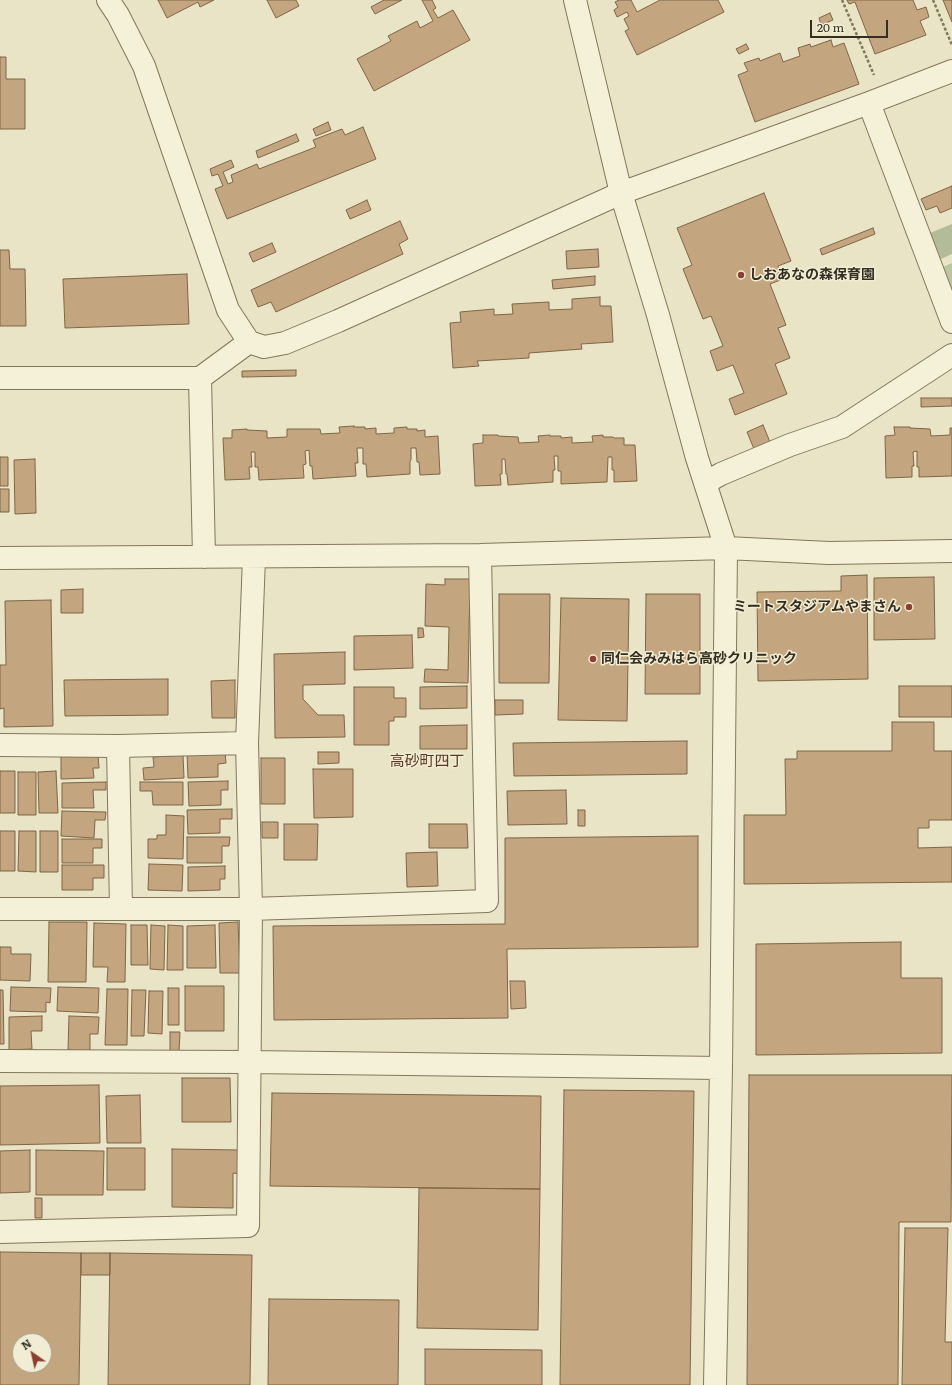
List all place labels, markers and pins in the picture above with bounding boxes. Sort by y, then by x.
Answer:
place label: しおあなの森保育園 [749,267,875,283]
marker: しおあなの森保育園 [736,270,746,280]
place label: ミートスタジアムやまさん [733,599,901,615]
marker: ミートスタジアムやまさん [904,602,914,612]
place label: 同仁会みみはら高砂クリニック [601,651,797,667]
marker: 同仁会みみはら高砂クリニック [588,654,598,664]

